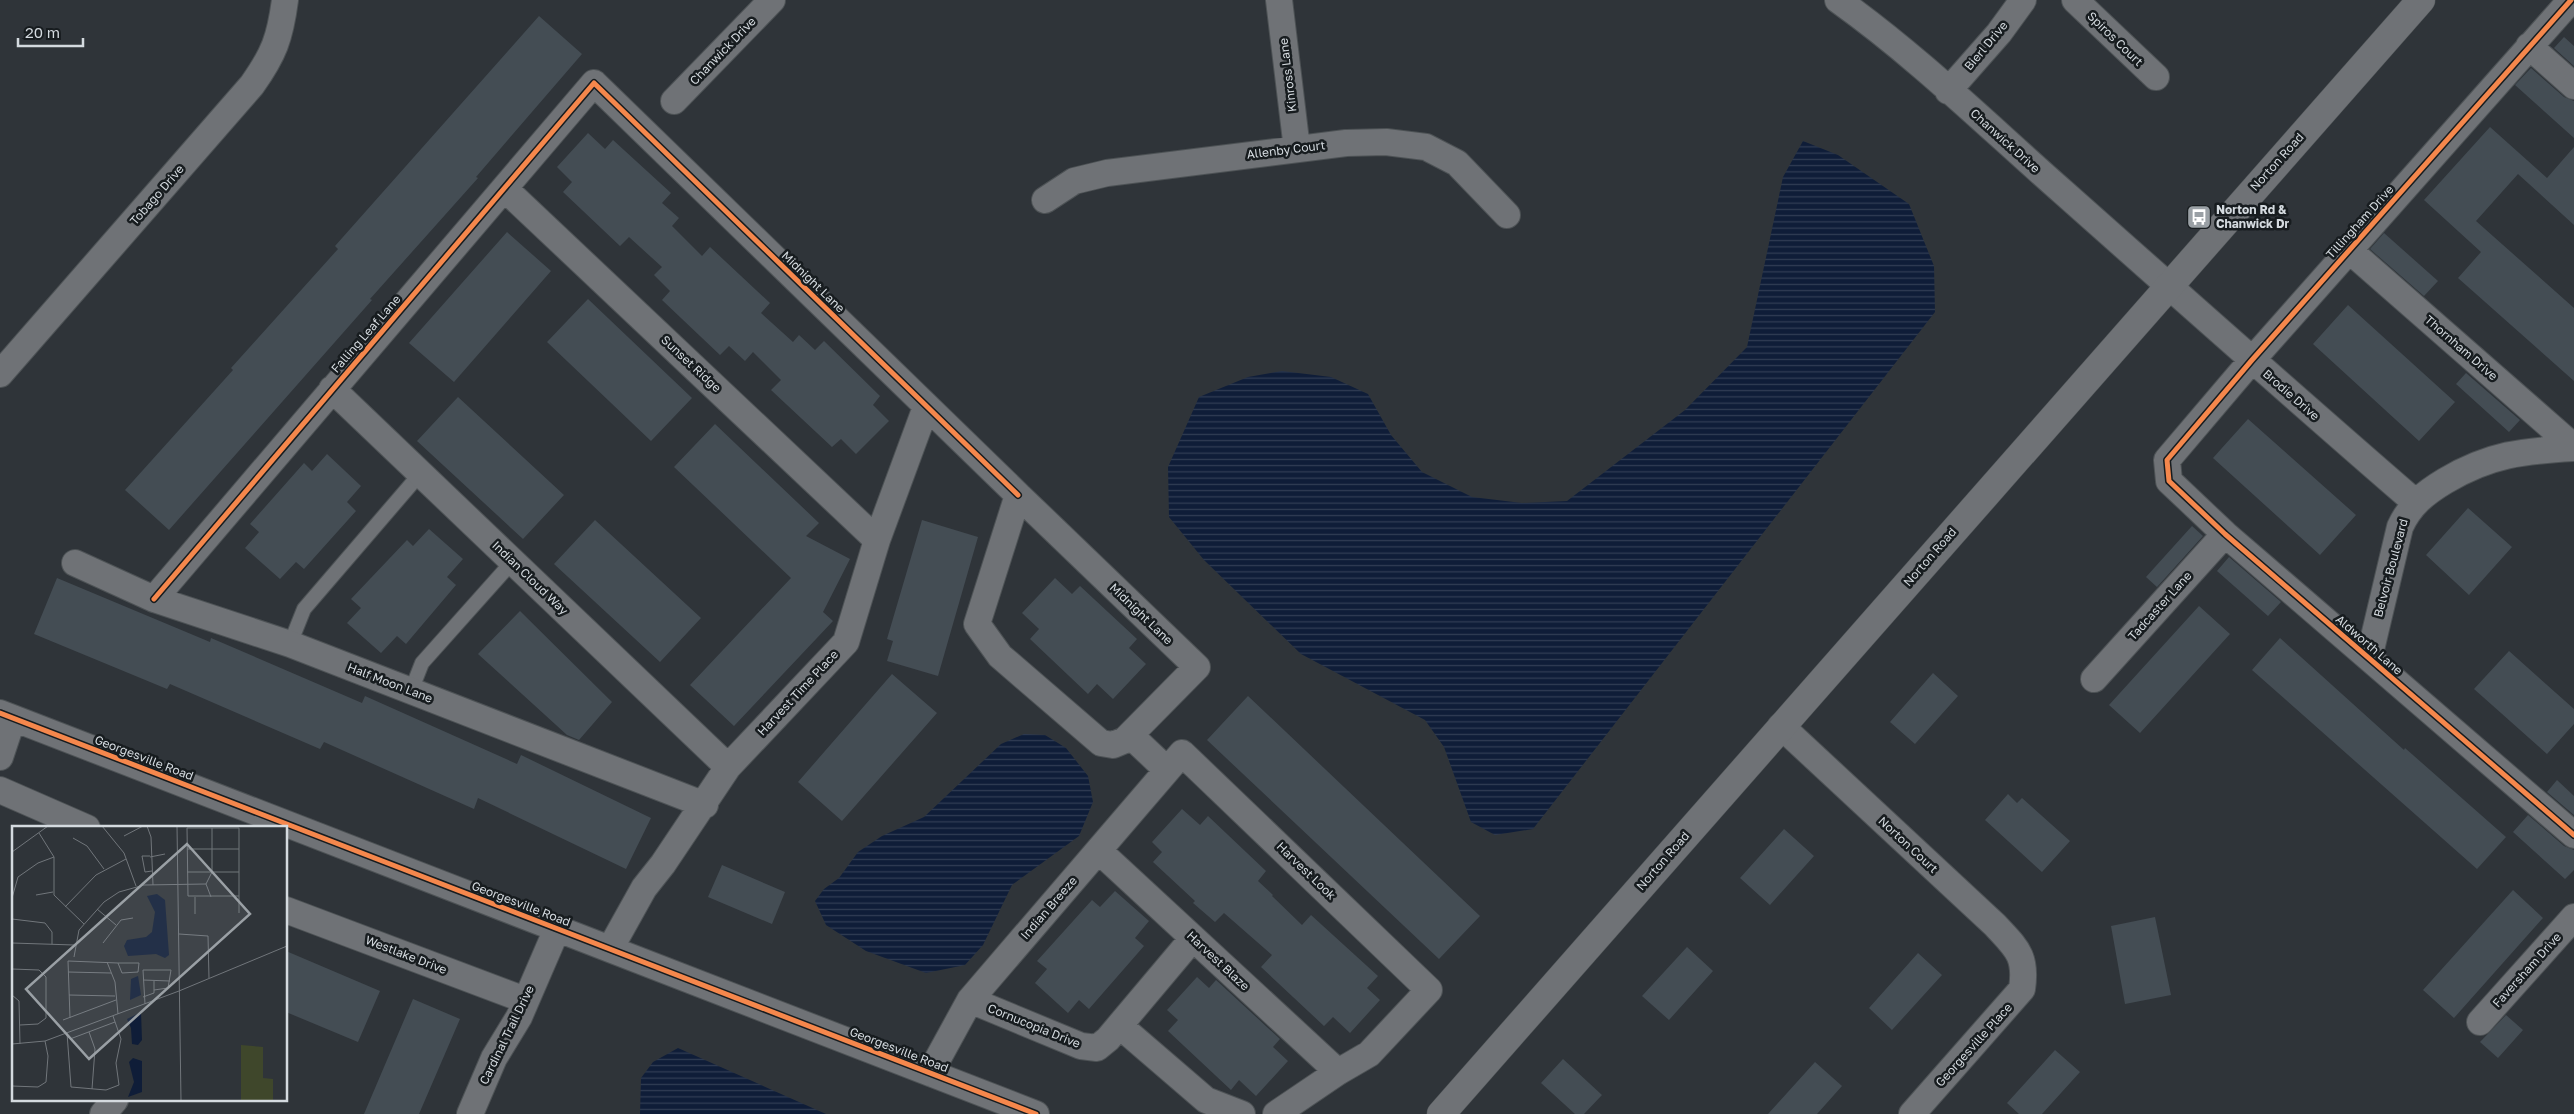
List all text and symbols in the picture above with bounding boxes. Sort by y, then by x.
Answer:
street label: Spiros Court [2084,8,2146,69]
street label: Chanwick Drive [686,14,759,88]
scale bar [18,15,82,47]
street label: Bierl Drive [1961,18,2010,73]
text: 20 m [25,23,60,41]
street label: Kinross Lane [1276,37,1299,113]
street label: Chanwick Drive [1967,105,2043,176]
street label: Norton Road [2247,130,2307,194]
street label: Allenby Court [1246,137,1326,162]
street label: Tobago Drive [126,161,187,228]
street label: Tillingham Drive [2323,182,2397,262]
place label: Norton Rd & Chanwick Dr [2216,202,2290,231]
bus stop icon: Norton Rd & Chanwick Dr [2186,204,2212,230]
street label: Midnight Lane [779,248,848,316]
street label: Falling Leaf Lane [328,292,404,376]
street label: Thornham Drive [2422,312,2501,383]
street label: Sunset Ridge [658,332,724,395]
street label: Brodie Drive [2260,366,2323,423]
street label: Belvoir Boulevard [2370,517,2411,619]
street label: Norton Road [1900,524,1959,589]
street label: Indian Cloud Way [489,538,572,618]
street label: Tadcaster Lane [2125,568,2195,643]
street label: Midnight Lane [1107,580,1176,648]
street label: Aldworth Lane [2333,611,2406,678]
street label: Harvest Time Place [754,647,841,739]
street label: Half Moon Lane [345,659,435,706]
street label: Georgesville Road [93,732,196,783]
street label: Norton Court [1875,813,1941,876]
inset map [12,826,288,1102]
street label: Norton Road [1633,828,1692,893]
street label: Harvest Look [1274,839,1339,903]
street label: Indian Breeze [1017,873,1080,942]
street label: Georgesville Road [470,878,573,929]
street label: Harvest Blaze [1184,928,1253,994]
street label: Faversham Drive [2489,929,2564,1010]
street label: Westlake Drive [363,932,449,977]
street label: Cardinal Trail Drive [476,983,537,1087]
street label: Cornucopia Drive [986,1000,1083,1051]
street label: Georgesville Place [1932,1000,2015,1090]
street label: Georgesville Road [848,1024,951,1075]

